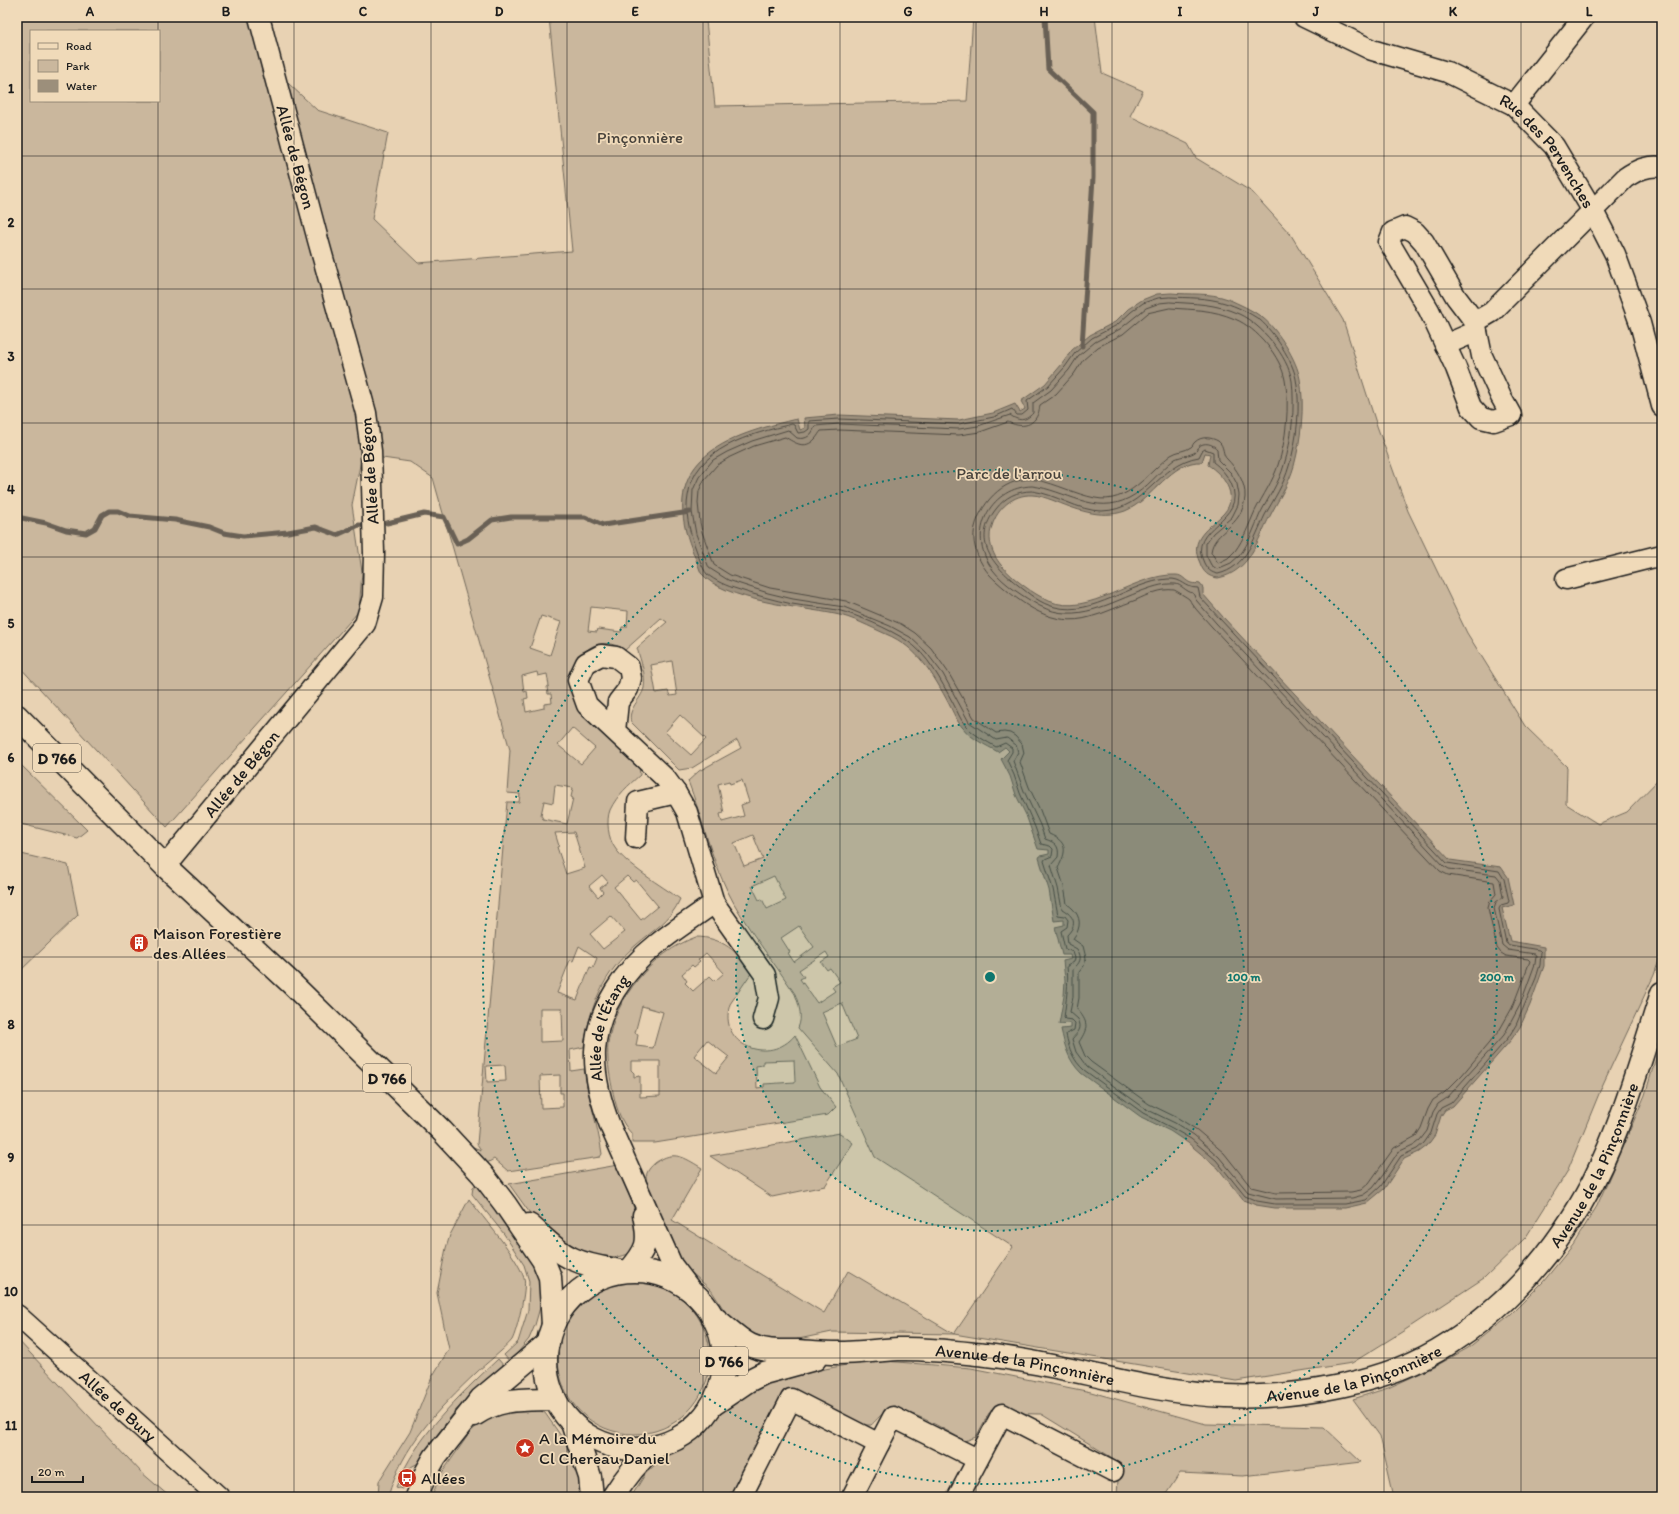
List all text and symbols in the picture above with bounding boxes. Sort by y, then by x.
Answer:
text: A [85,4,95,19]
text: B [222,4,231,19]
text: C [359,4,368,19]
text: D [495,4,504,19]
text: E [631,4,639,19]
text: F [768,4,775,19]
text: G [904,4,913,19]
text: H [1040,4,1049,19]
text: I [1178,4,1183,19]
text: J [1312,4,1320,19]
text: K [1449,4,1458,19]
text: L [1586,4,1593,19]
legend [30,30,160,102]
text: Road [66,39,92,53]
text: Park [66,59,90,73]
text: Water [66,79,97,93]
text: 1 [8,81,14,96]
street label: Rue des Pervenches [1496,90,1599,212]
street label: Allée de Bégon [272,103,320,211]
park label: Pinçonnière [597,127,683,147]
text: 2 [8,215,15,230]
text: 3 [7,349,15,364]
street label: Allée de Bégon [355,417,383,525]
park label: Parc de l'arrou [956,463,1062,483]
text: 4 [7,482,15,497]
text: 5 [8,616,15,631]
street label: Allée de Bégon [200,726,283,821]
road number: D 766 [33,744,81,772]
text: 6 [8,750,15,765]
text: 7 [7,883,15,898]
place label: Maison Forestière des Allées [153,923,282,963]
building icon: Maison Forestière des Allées [128,932,150,954]
street label: Allée de l'Étang [585,970,633,1083]
centre of rings [983,970,997,984]
text: 100 m [1227,970,1261,984]
text: 200 m [1480,970,1515,984]
text: 8 [7,1017,15,1032]
road number: D 766 [363,1064,411,1092]
street label: Avenue de la Pinçonnière [1545,1080,1642,1251]
text: 9 [8,1150,15,1165]
text: 10 [4,1284,18,1299]
street label: Avenue de la Pinçonnière [935,1340,1116,1389]
street label: Avenue de la Pinçonnière [1266,1340,1445,1406]
road number: D 766 [700,1347,748,1375]
street label: Allée de Bury [75,1366,161,1446]
text: 11 [5,1418,17,1433]
place label: A la Mémoire du Cl Chereau Daniel [539,1428,670,1468]
place icon: A la Mémoire du Cl Chereau Daniel [514,1437,536,1459]
scale bar [32,1458,83,1484]
text: 20 m [38,1465,65,1479]
bus stop icon: Allées [396,1467,418,1489]
place label: Allées [421,1468,465,1488]

